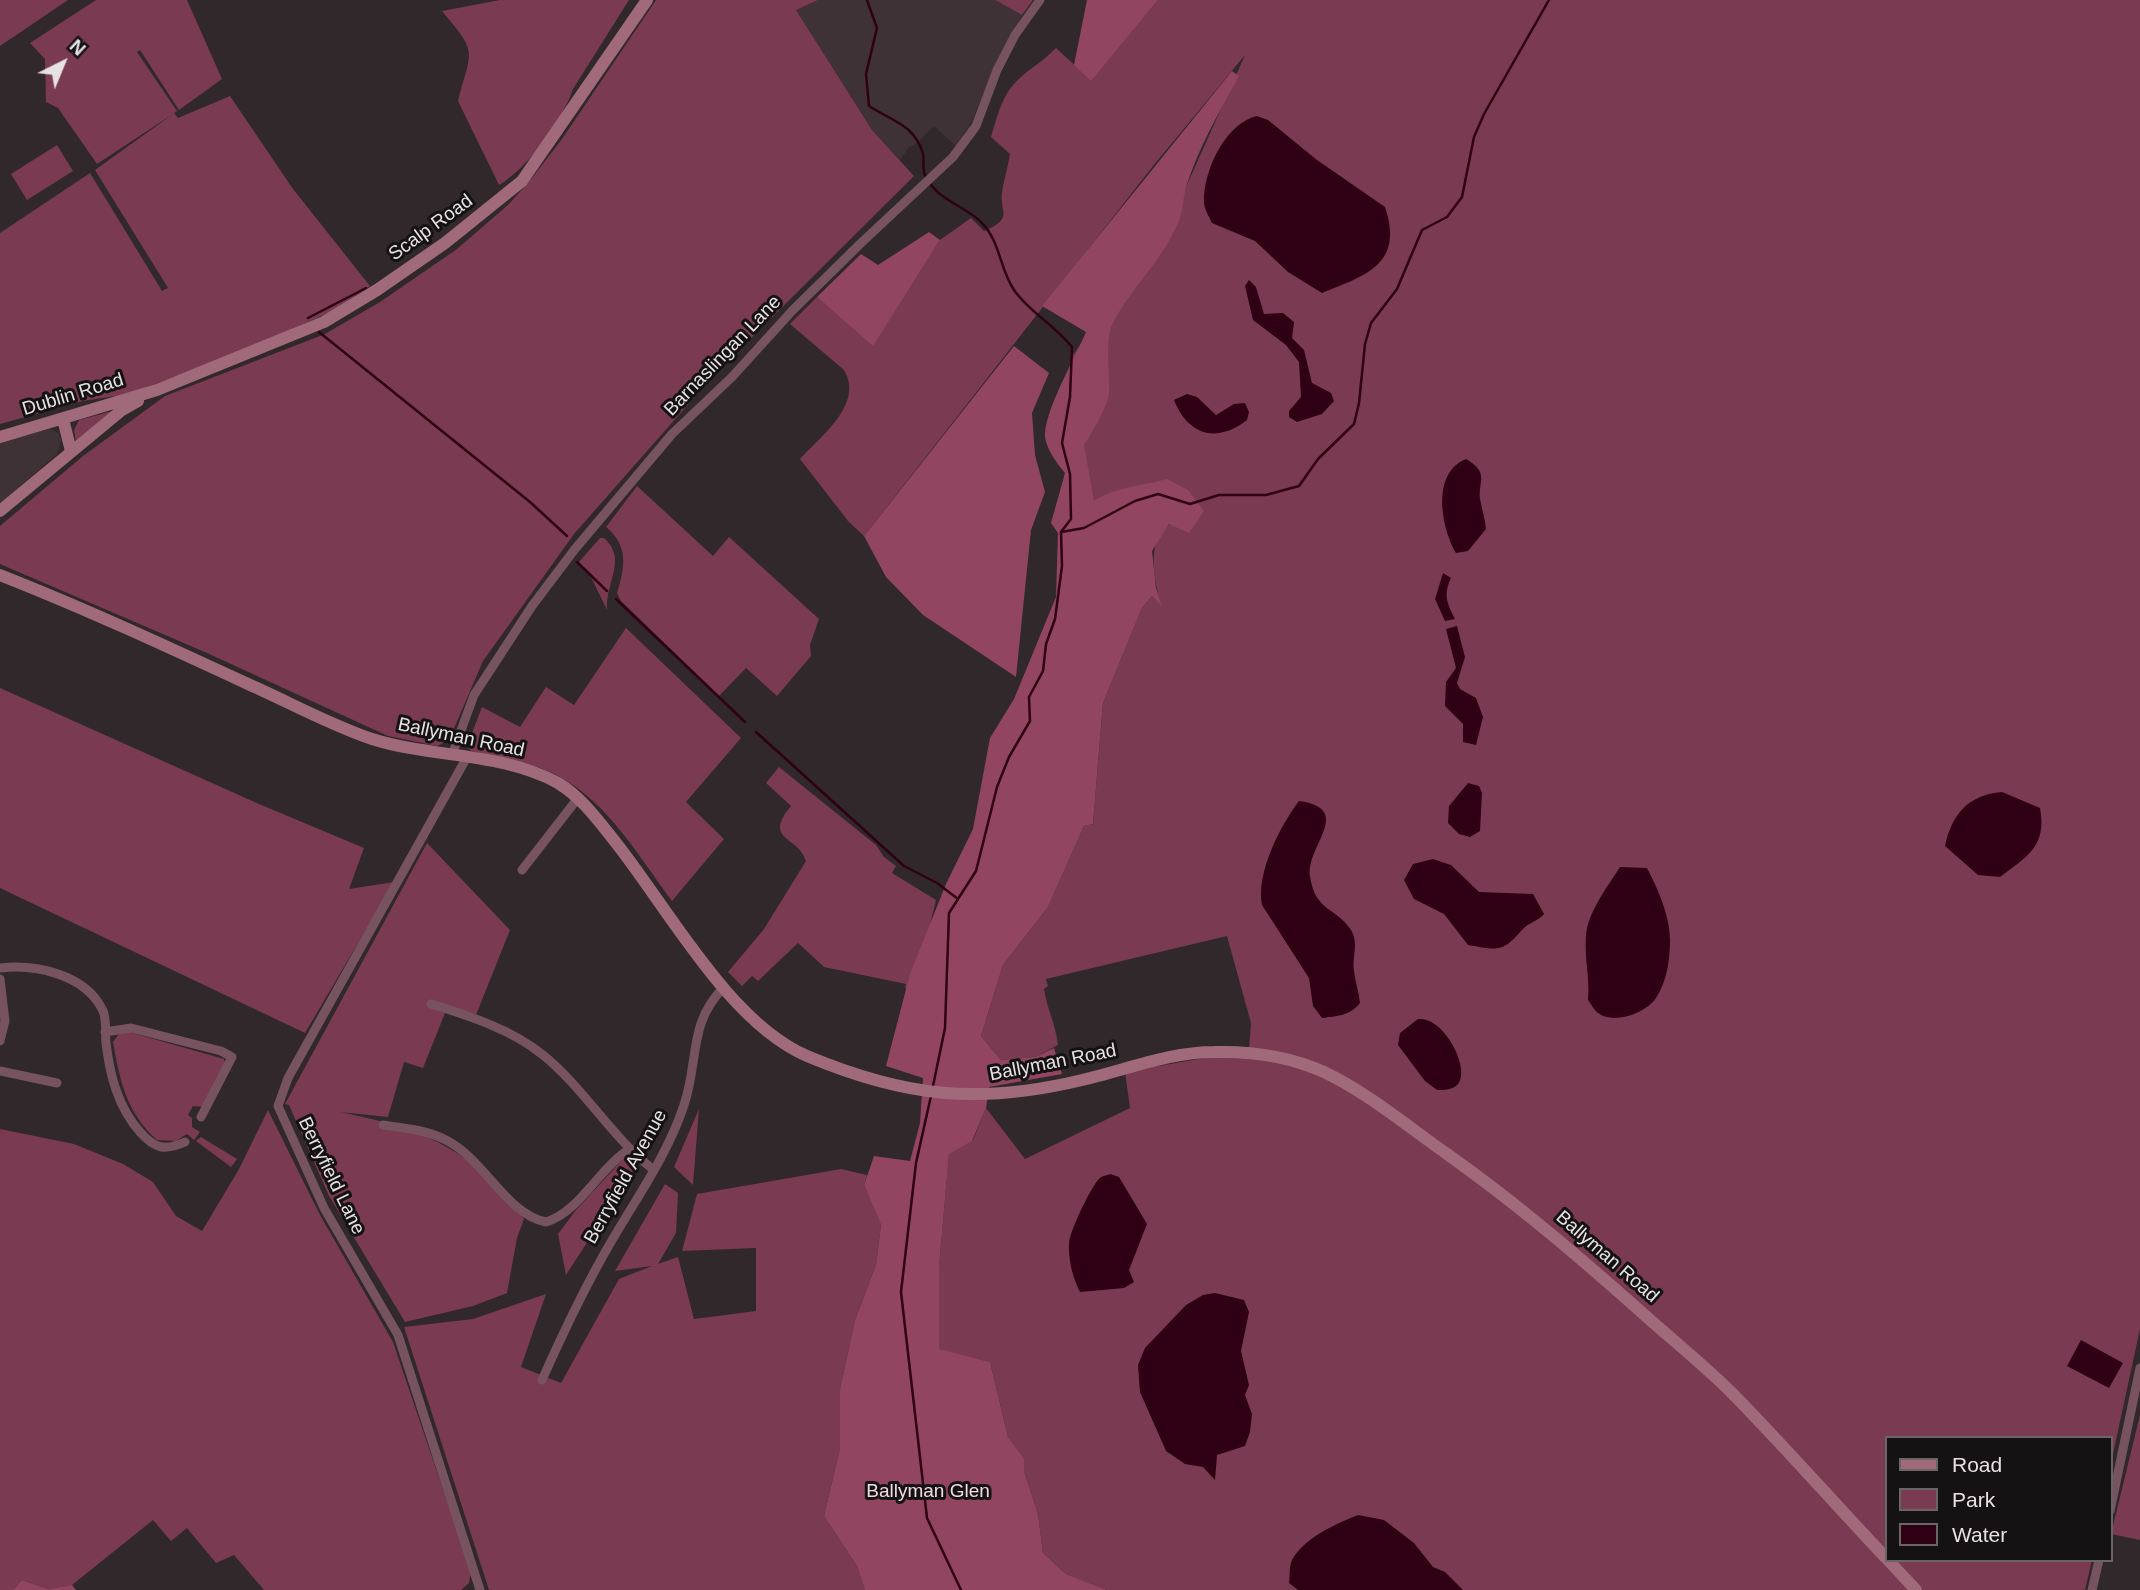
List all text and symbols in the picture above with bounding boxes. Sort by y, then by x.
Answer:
north arrow [28,28,98,98]
text: N [65,35,90,60]
street label: Scalp Road [385,190,477,266]
street label: Barnaslingan Lane [660,291,786,421]
street label: Dublin Road [20,369,126,421]
street label: Ballyman Road [396,713,526,763]
street label: Ballyman Road [988,1040,1118,1086]
street label: Berryfield Avenue [580,1106,672,1248]
street label: Berryfield Lane [293,1114,369,1238]
street label: Ballyman Road [1551,1206,1663,1308]
legend [1884,1436,2112,1562]
text: Road [1952,1453,2002,1476]
park label: Ballyman Glen [866,1481,990,1503]
text: Park [1952,1488,1995,1511]
text: Water [1952,1523,2007,1546]

